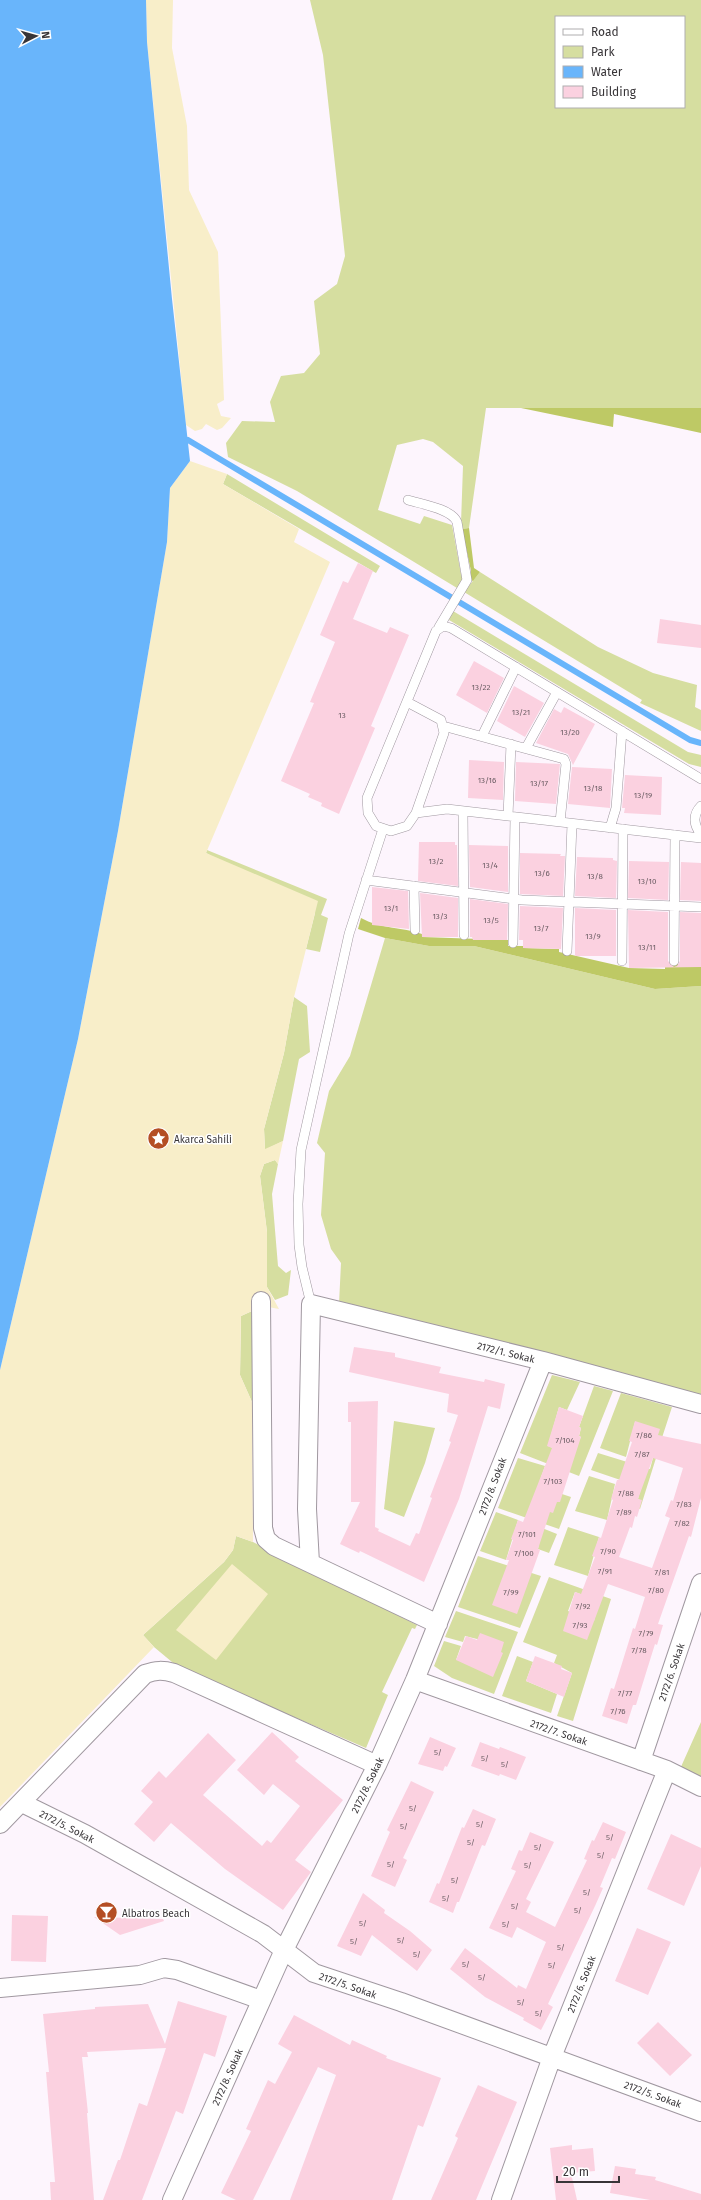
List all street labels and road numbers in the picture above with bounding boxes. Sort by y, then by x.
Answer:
street label: 2172/1. Sokak [476,1340,537,1366]
street label: 2172/8. Sokak [476,1455,510,1517]
street label: 2172/6. Sokak [656,1641,688,1703]
street label: 2172/7. Sokak [528,1718,590,1749]
street label: 2172/8. Sokak [349,1755,387,1815]
street label: 2172/5. Sokak [37,1808,97,1846]
street label: 2172/6. Sokak [565,1953,599,2015]
street label: 2172/5. Sokak [317,1970,379,2002]
street label: 2172/8. Sokak [210,2046,246,2108]
street label: 2172/5. Sokak [622,2079,684,2111]

